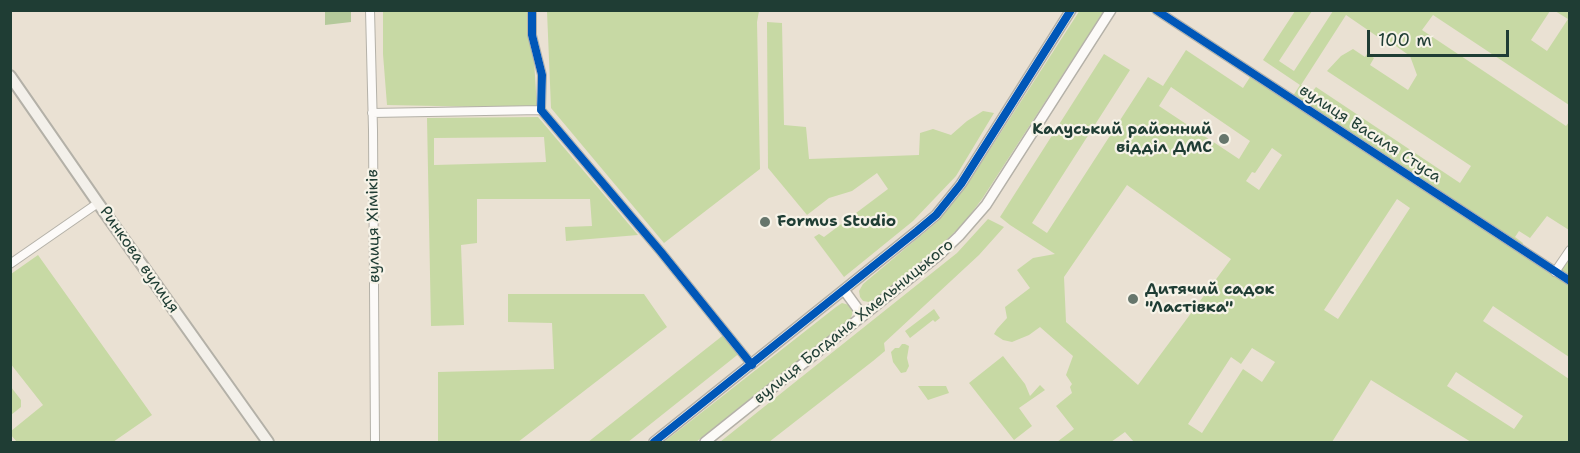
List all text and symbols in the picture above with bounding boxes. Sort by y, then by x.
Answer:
scale bar [1370,18,1512,56]
text: 100 m [1378,28,1432,52]
street label: вулиця Василя Стуса [1295,81,1445,187]
place label: Калуський районний відділ ДМС [1032,120,1212,158]
marker: Калуський районний відділ ДМС [1217,132,1231,146]
street label: вулиця Хіміків [363,169,385,283]
street label: Ринкова вулиця [95,203,183,317]
place label: Formus Studio [777,212,896,232]
marker: Formus Studio [758,215,772,229]
street label: вулиця Богдана Хмельницького [750,235,958,409]
place label: Дитячий садок "Ластівка" [1145,280,1275,318]
marker: Дитячий садок "Ластівка" [1126,292,1140,306]

